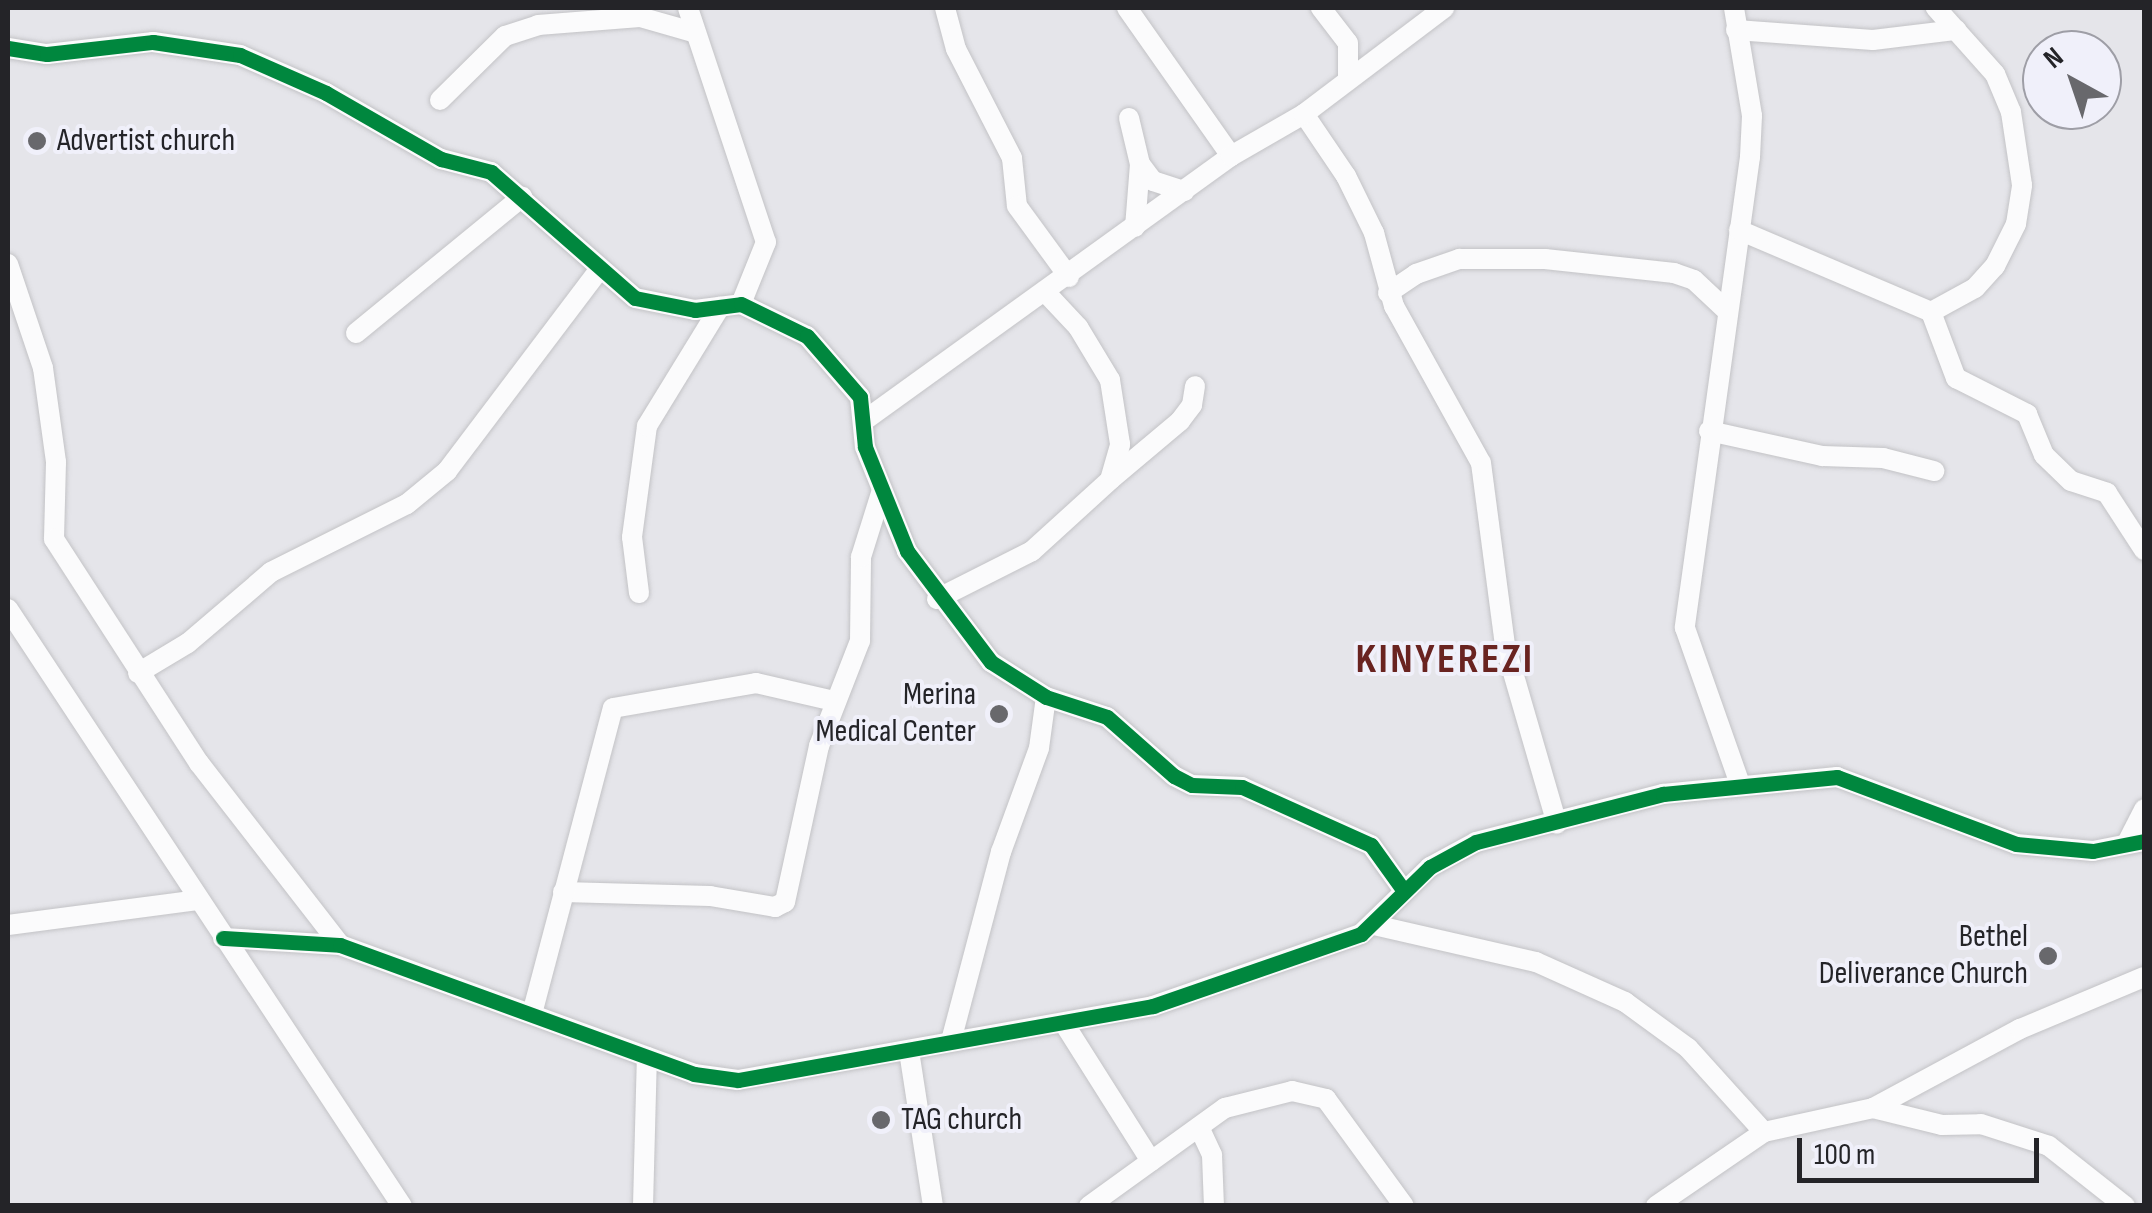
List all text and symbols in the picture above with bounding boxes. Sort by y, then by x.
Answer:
north arrow [2022,30,2122,130]
text: N [2037,41,2070,76]
place label: Advertist church [57,122,235,160]
marker: Advertist church [26,130,48,152]
district label: KINYEREZI [1355,635,1535,685]
place label: Merina Medical Center [816,677,976,752]
marker: Merina Medical Center [986,701,1012,727]
place label: Bethel Deliverance Church [1819,919,2028,994]
marker: Bethel Deliverance Church [2037,945,2059,967]
place label: TAG church [901,1101,1022,1139]
marker: TAG church [870,1109,892,1131]
scale bar [1802,1118,2044,1180]
text: 100 m [1814,1137,1875,1173]

